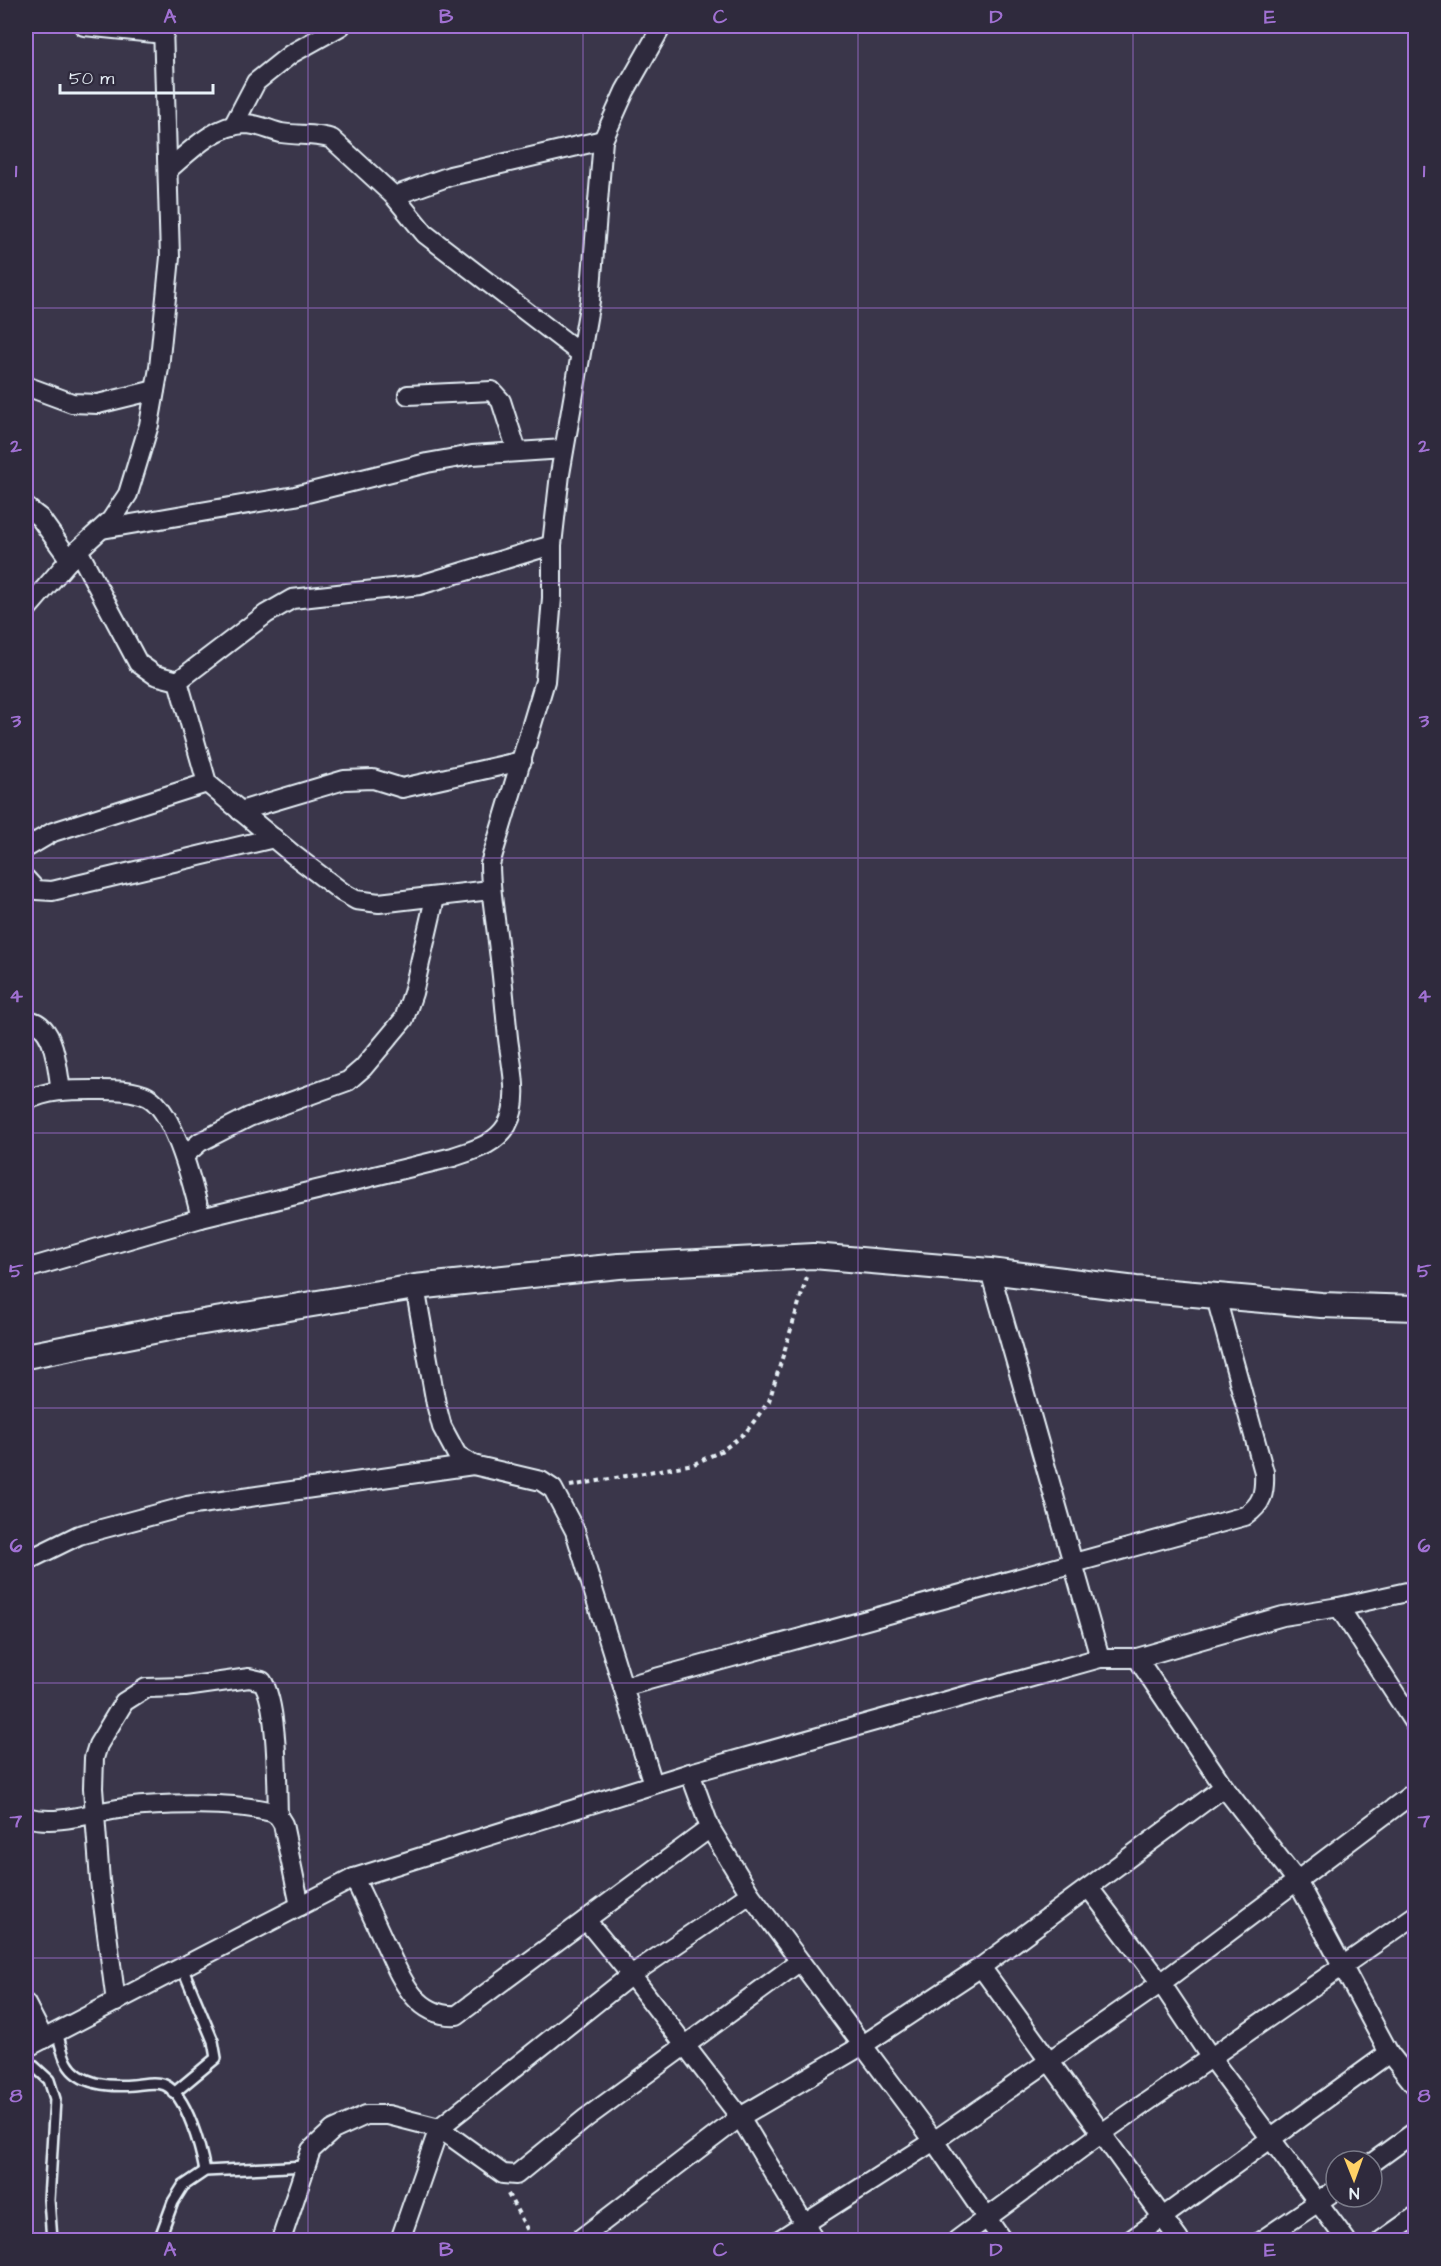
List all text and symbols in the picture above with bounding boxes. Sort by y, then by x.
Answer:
text: A [164,3,177,31]
text: B [439,3,454,31]
text: C [713,3,728,31]
text: D [990,3,1003,31]
text: E [1264,3,1276,31]
scale bar [60,57,213,95]
text: 50 m [69,66,114,91]
text: 1 [15,157,18,185]
text: 1 [1423,157,1426,185]
text: 2 [9,432,22,460]
text: 2 [1417,432,1430,460]
text: 3 [10,707,22,735]
text: 3 [1418,707,1430,735]
text: 4 [9,982,23,1010]
text: 4 [1417,982,1431,1010]
text: 5 [9,1257,24,1285]
text: 5 [1417,1257,1432,1285]
text: 6 [10,1532,23,1560]
text: 6 [1418,1532,1431,1560]
text: 7 [9,1807,23,1835]
text: 7 [1417,1807,1431,1835]
text: 8 [10,2082,23,2110]
text: 8 [1418,2082,1431,2110]
north arrow [1324,2149,1384,2209]
text: N [1349,2182,1359,2204]
text: A [164,2236,177,2264]
text: B [439,2236,454,2264]
text: C [713,2236,728,2264]
text: D [990,2236,1003,2264]
text: E [1264,2236,1276,2264]

